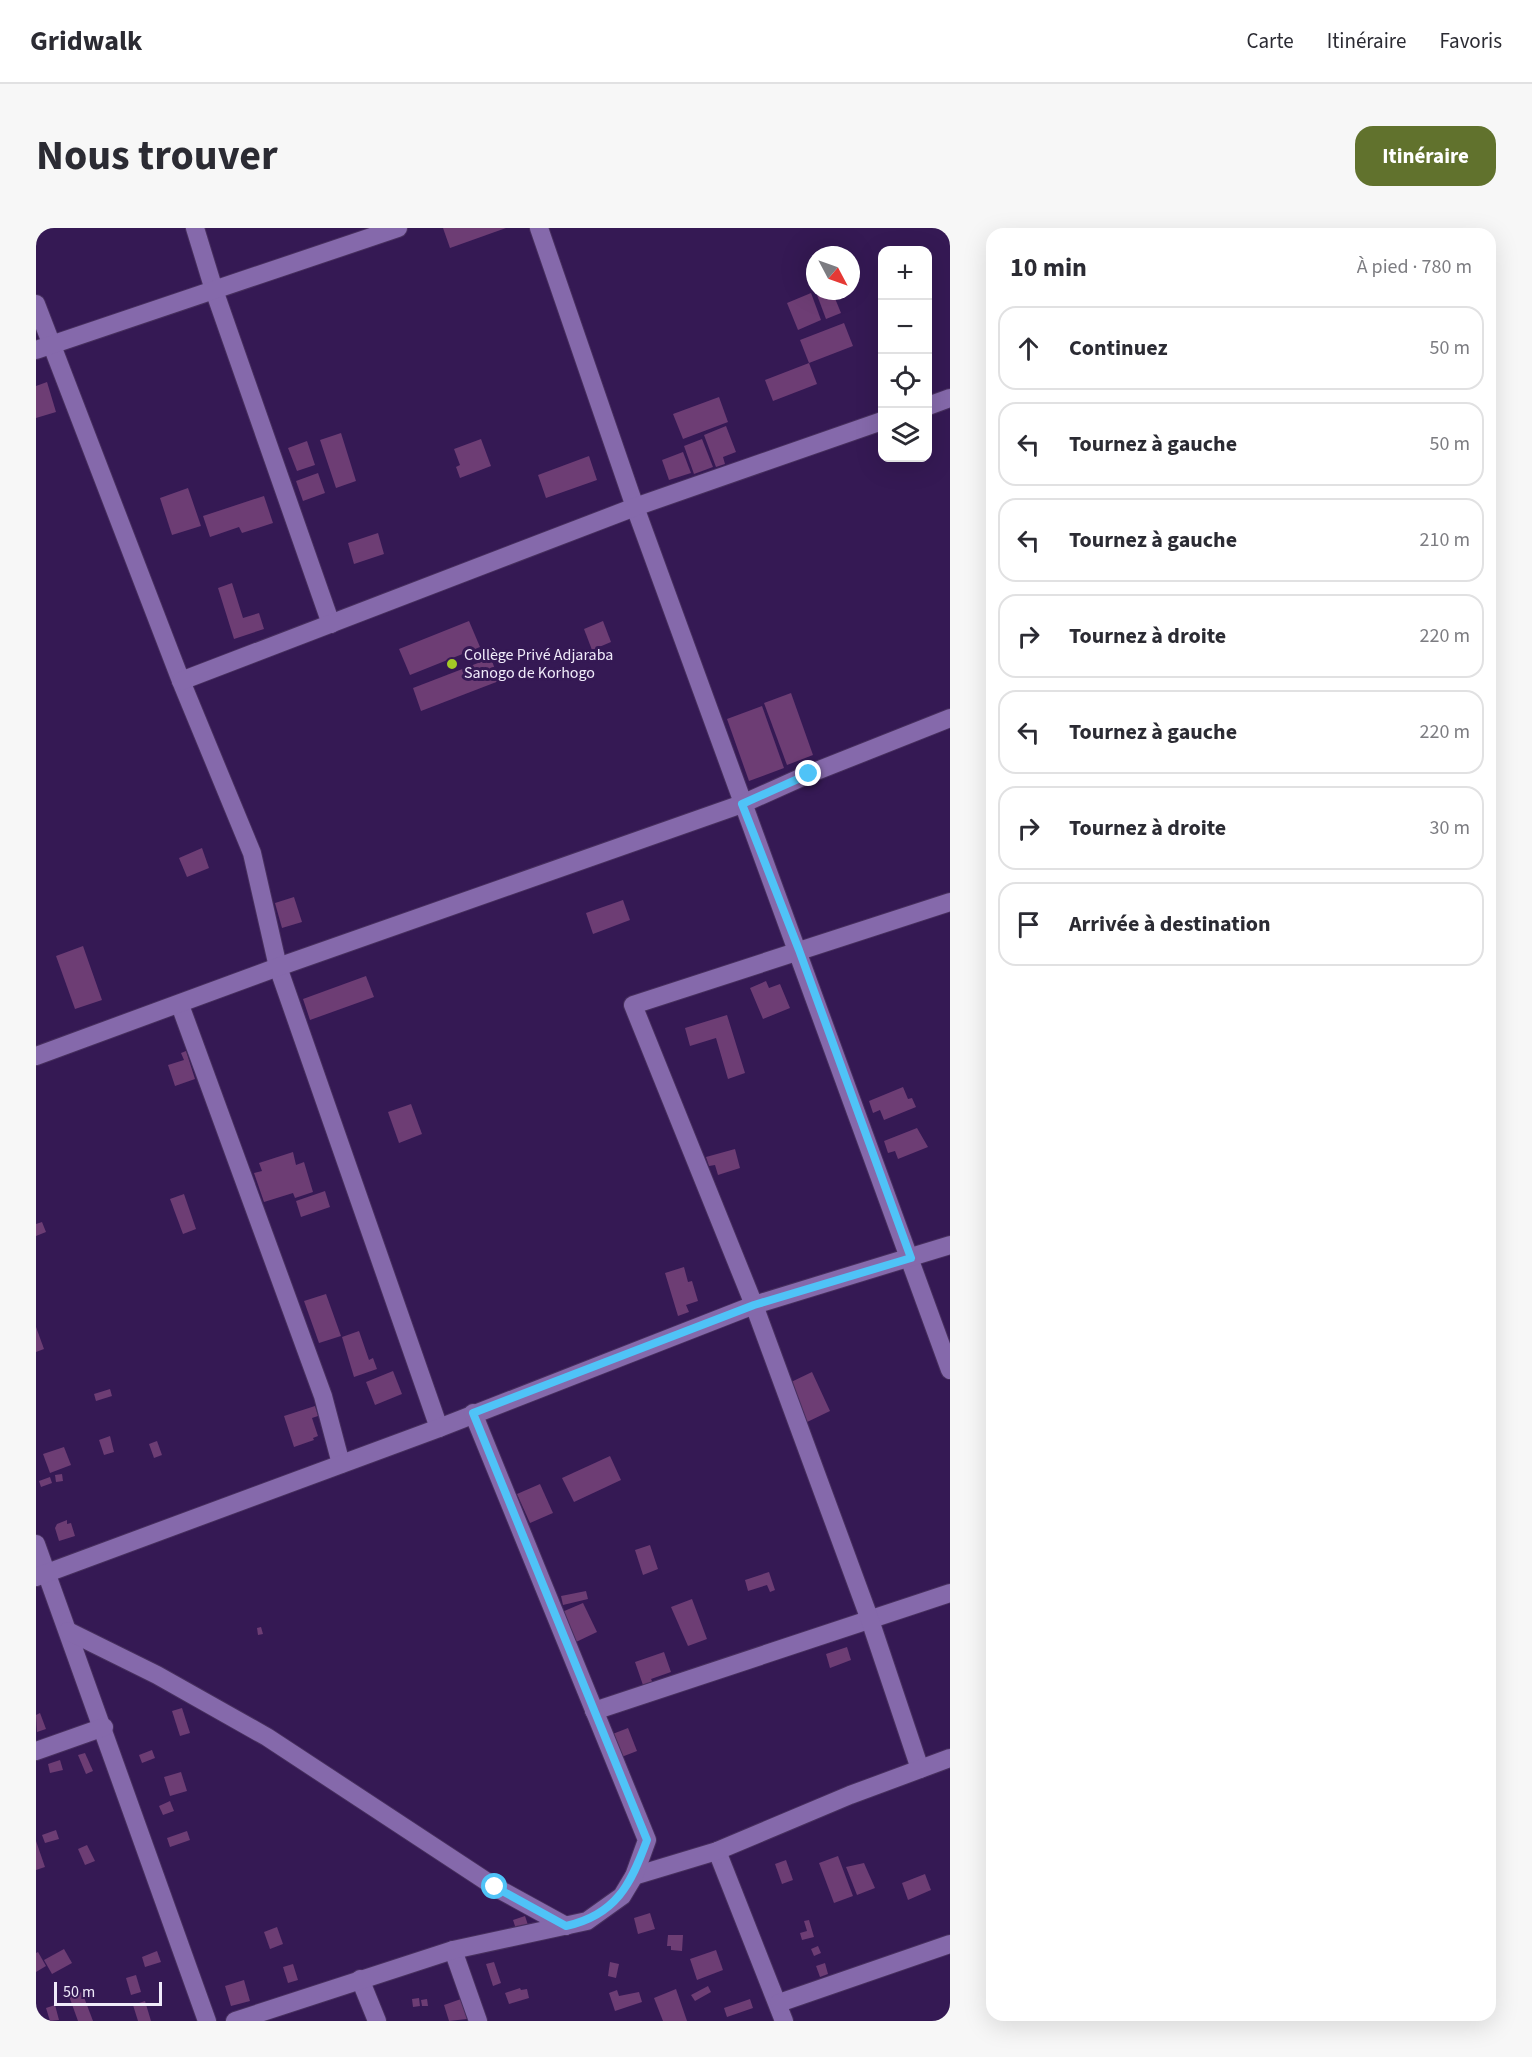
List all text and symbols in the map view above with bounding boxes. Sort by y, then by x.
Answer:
text: Gridwalk [30,21,142,61]
text: Carte [1247,26,1294,56]
text: Itinéraire [1327,26,1406,56]
text: Favoris [1439,26,1502,56]
text: Nous trouver [36,126,278,186]
button: Itinéraire [1355,126,1496,186]
north arrow [806,246,860,300]
map controls [878,246,932,462]
button: + [878,246,932,300]
text: 10 min [1010,249,1087,286]
text: À pied · 780 m [1357,253,1472,281]
button: − [878,300,932,354]
icon: ahead [1012,332,1045,365]
text: Continuez [1069,332,1168,364]
text: 50 m [1430,334,1470,362]
button: locate [878,354,932,408]
button: layers [878,408,932,462]
icon: left [1012,428,1045,461]
text: Tournez à gauche [1069,428,1237,460]
text: 50 m [1430,430,1470,458]
icon: left [1012,524,1045,557]
text: Tournez à gauche [1069,524,1237,556]
text: 210 m [1420,526,1470,554]
icon: right [1012,620,1045,653]
text: Tournez à droite [1069,620,1226,652]
text: 220 m [1420,622,1470,650]
place label: Collège Privé Adjaraba Sanogo de Korhogo [464,644,613,684]
marker: Collège Privé Adjaraba Sanogo de Korhogo [445,657,459,671]
icon: left [1012,716,1045,749]
text: Tournez à gauche [1069,716,1237,748]
text: 220 m [1420,718,1470,746]
route end [795,760,821,786]
icon: right [1012,812,1045,845]
text: Tournez à droite [1069,812,1226,844]
text: 30 m [1430,814,1470,842]
icon: arrive [1012,908,1045,941]
text: Arrivée à destination [1069,908,1271,940]
route start [481,1873,507,1899]
scale bar [54,1979,162,2006]
text: 50 m [63,1981,95,2003]

